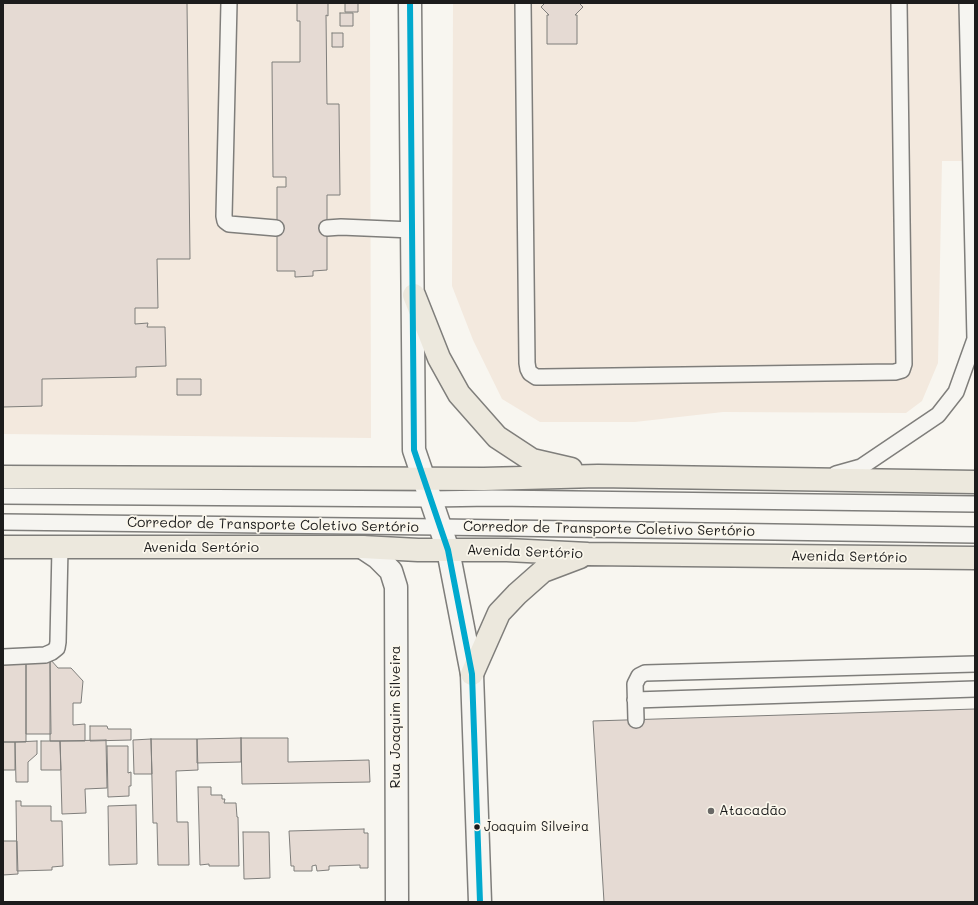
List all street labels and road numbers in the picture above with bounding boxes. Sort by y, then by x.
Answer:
street label: Corredor de Transporte Coletivo Sertório [127,514,419,536]
street label: Corredor de Transporte Coletivo Sertório [463,518,755,540]
street label: Avenida Sertório [143,540,259,556]
street label: Avenida Sertório [467,542,583,562]
street label: Avenida Sertório [791,548,907,566]
street label: Rua Joaquim Silveira [388,646,404,788]

